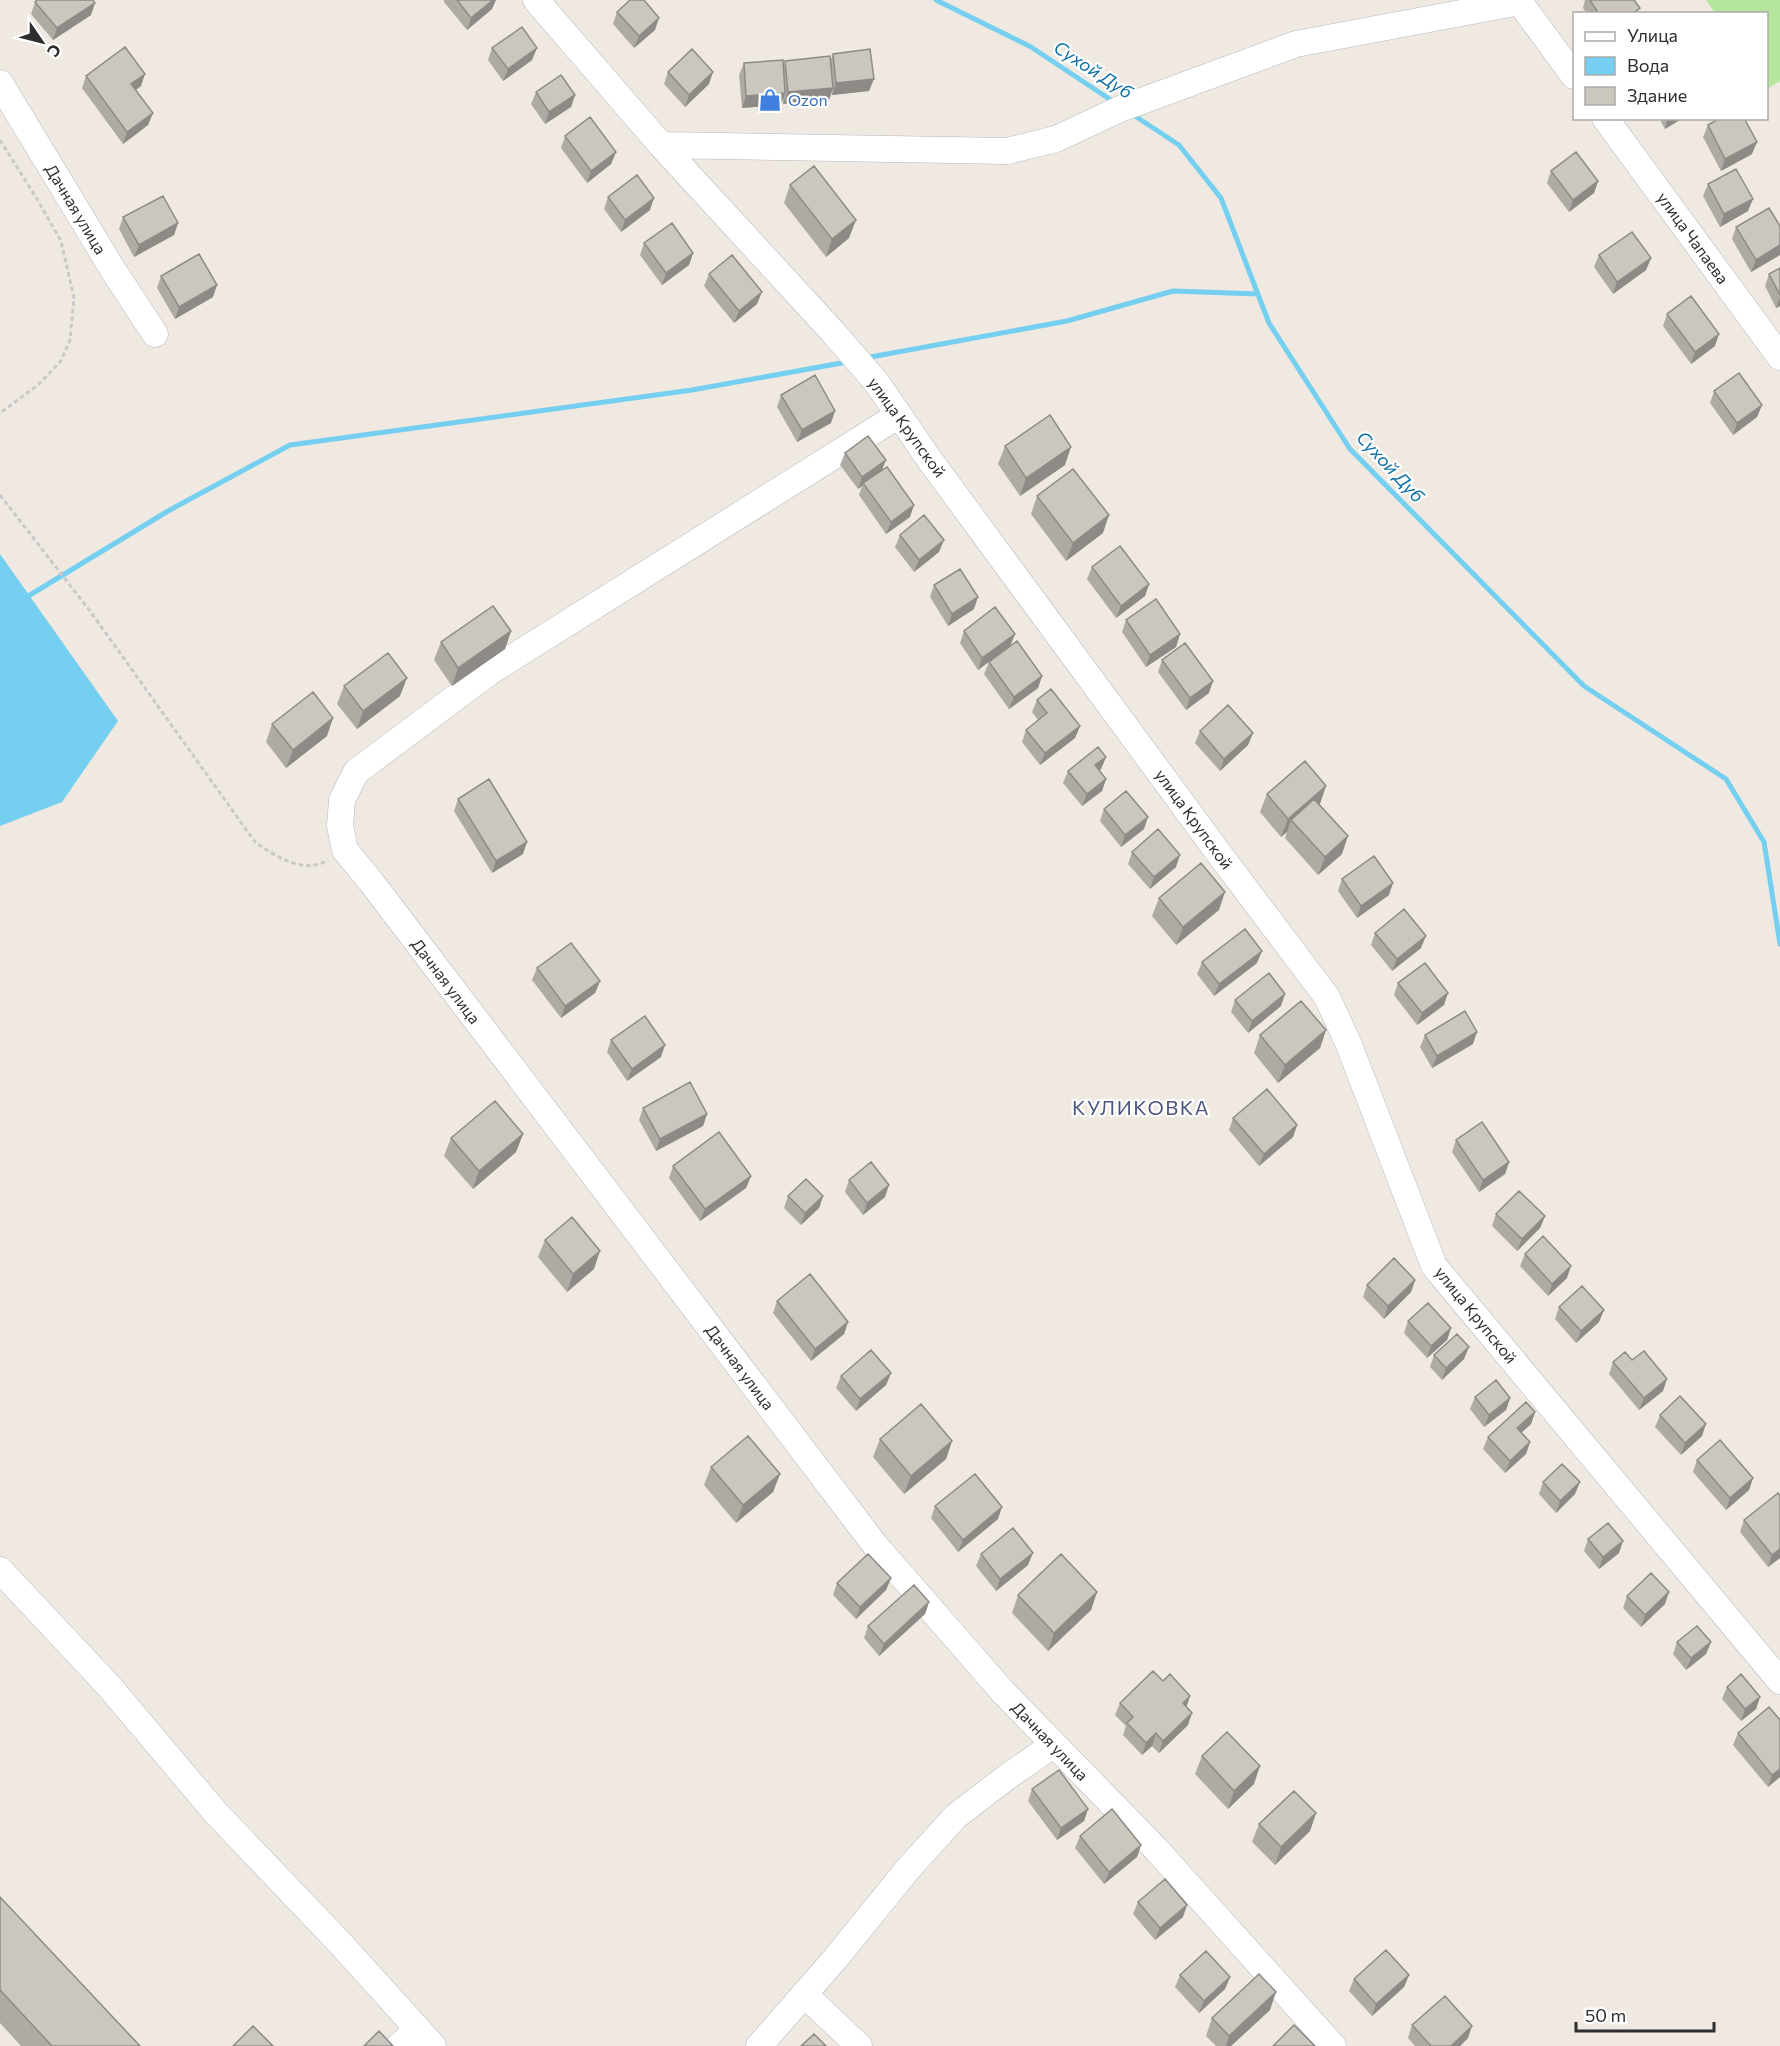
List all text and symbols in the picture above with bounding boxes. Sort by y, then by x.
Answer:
north arrow [12,12,72,72]
legend [1573,12,1768,120]
text: Улица [1627,24,1678,46]
water label: Сухой Дуб [1050,36,1138,103]
text: С [44,41,66,61]
text: Вода [1627,54,1669,76]
text: Здание [1627,84,1687,106]
shop icon: Ozon [757,87,783,113]
place label: Ozon [788,90,828,109]
street label: Дачная улица [42,160,111,257]
street label: улица Чапаева [1654,188,1733,287]
street label: улица Крупской [865,373,950,480]
water label: Сухой Дуб [1352,426,1430,507]
street label: улица Крупской [1152,765,1237,872]
street label: Дачная улица [408,934,485,1027]
district label: КУЛИКОВКА [1072,1095,1210,1119]
street label: улица Крупской [1432,1262,1521,1367]
street label: Дачная улица [702,1320,779,1413]
street label: Дачная улица [1008,1697,1093,1784]
scale bar [1576,1995,1714,2033]
text: 50 m [1585,2004,1626,2026]

